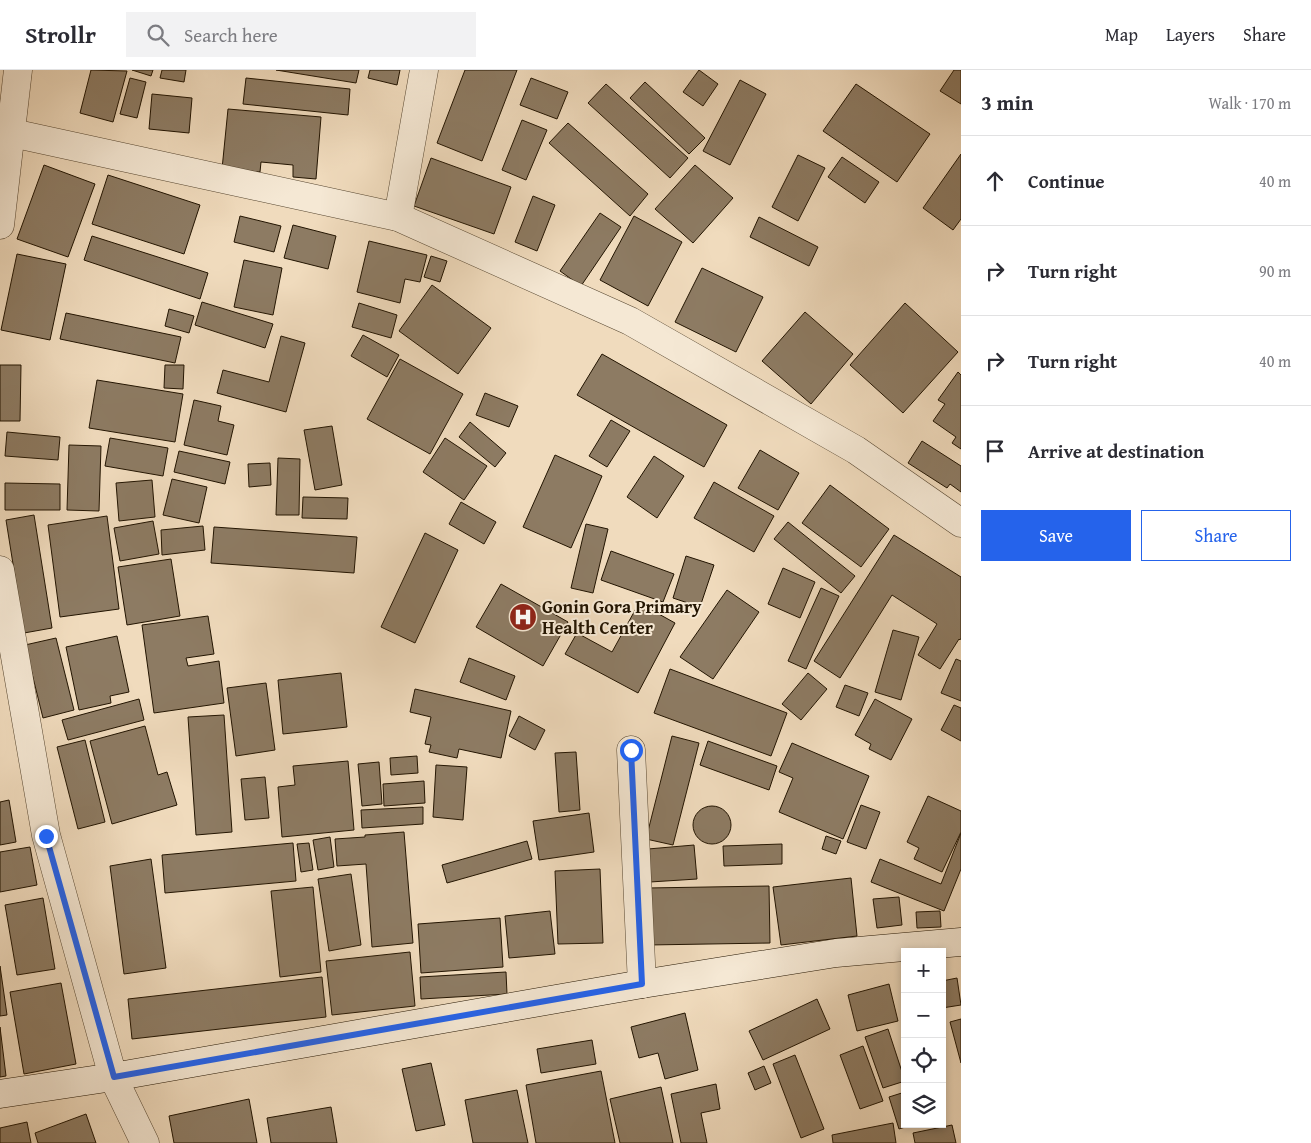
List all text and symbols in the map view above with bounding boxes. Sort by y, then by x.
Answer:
search box [126,12,476,57]
text: Strollr [25,17,96,52]
icon: search [144,21,172,49]
text: Search here [184,21,278,49]
text: Map [1105,21,1138,48]
text: Layers [1166,21,1215,48]
text: Share [1243,21,1286,48]
text: 3 min [981,87,1033,118]
text: Walk · 170 m [1208,91,1291,115]
icon: ahead [981,167,1009,195]
text: Continue [1028,167,1105,195]
text: 40 m [1259,169,1291,193]
icon: right [981,257,1009,285]
text: Turn right [1028,257,1117,285]
text: 90 m [1259,259,1291,283]
icon: right [981,347,1009,375]
text: Turn right [1028,347,1117,375]
text: 40 m [1259,349,1291,373]
icon: arrive [981,437,1009,465]
text: Arrive at destination [1028,437,1204,465]
button: Save [981,510,1131,561]
button: Share [1141,510,1291,561]
place label: Gonin Gora Primary Health Center [542,593,702,641]
hospital icon: Gonin Gora Primary Health Center [508,602,538,632]
route start [620,739,643,762]
route end [35,825,58,848]
map controls [901,948,946,1128]
button: + [901,948,946,993]
button: − [901,993,946,1038]
button: locate [901,1038,946,1083]
button: layers [901,1083,946,1128]

